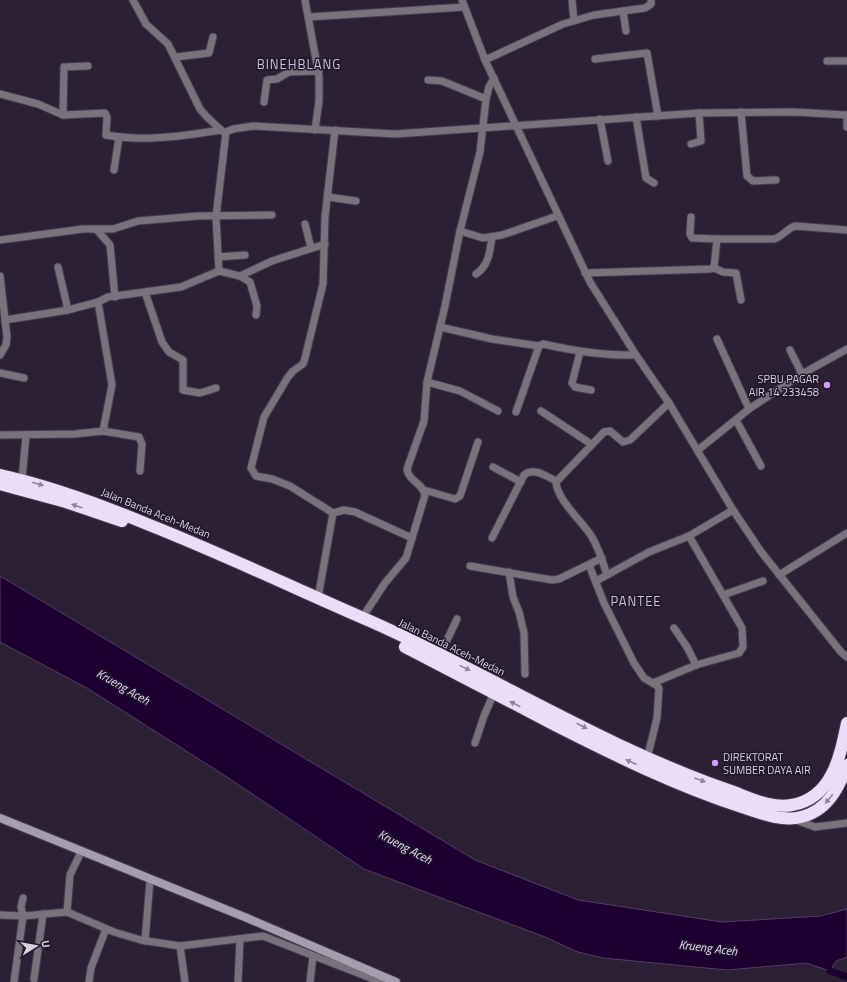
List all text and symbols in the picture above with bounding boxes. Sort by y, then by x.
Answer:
district label: BINEHBLANG [257,54,341,74]
place label: SPBU PAGAR AIR 14 233458 [749,371,819,400]
marker: SPBU PAGAR AIR 14 233458 [822,380,832,390]
one-way arrow [32,481,44,487]
street label: Jalan Banda Aceh-Medan [99,484,213,542]
one-way arrow [71,503,83,509]
district label: PANTEE [610,591,662,611]
street label: Jalan Banda Aceh-Medan [396,614,508,680]
water label: Krueng Aceh [93,664,154,710]
one-way arrow [460,665,471,671]
one-way arrow [509,701,521,707]
one-way arrow [576,723,587,729]
place label: DIREKTORAT SUMBER DAYA AIR [723,749,811,778]
marker: DIREKTORAT SUMBER DAYA AIR [710,758,720,768]
one-way arrow [626,759,637,765]
one-way arrow [694,778,706,784]
one-way arrow [825,794,833,805]
water label: Krueng Aceh [375,824,436,869]
north arrow [16,926,56,966]
water label: Krueng Aceh [678,935,739,961]
text: U [37,939,54,949]

